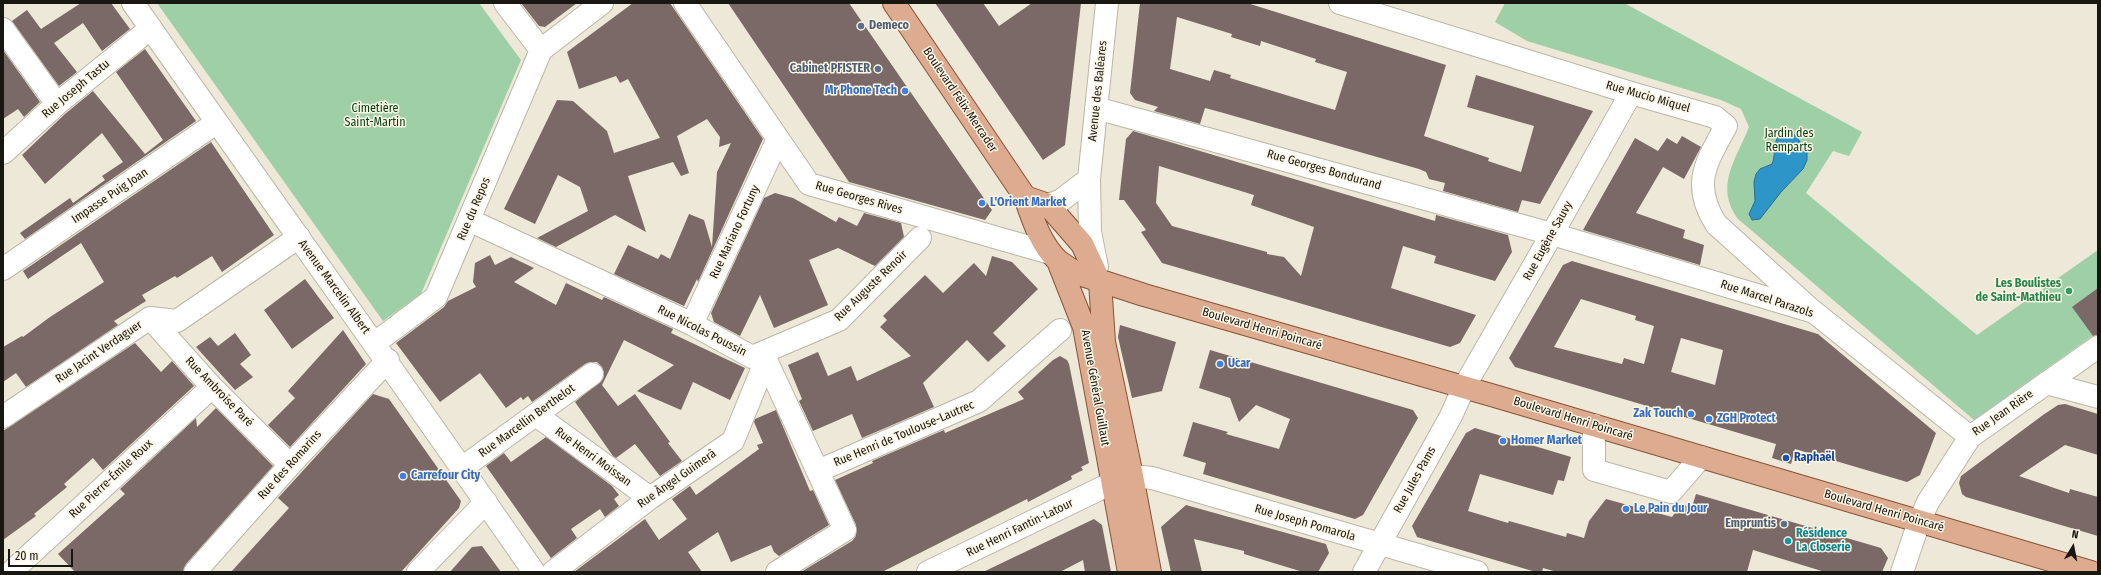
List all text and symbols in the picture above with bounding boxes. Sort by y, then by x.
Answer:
place label: Demeco [869,19,909,33]
marker: Demeco [856,21,866,31]
street label: Avenue des Baléares [1086,40,1110,142]
street label: Boulevard Félix Mercader [920,45,1000,155]
street label: Rue Joseph Tastu [39,57,113,121]
place label: Cabinet PFISTER [790,62,870,76]
marker: Cabinet PFISTER [873,64,883,74]
street label: Rue Mucio Miquel [1604,78,1692,116]
place label: Mr Phone Tech [825,84,897,98]
marker: Mr Phone Tech [900,86,910,96]
park label: Cimetière Saint-Martin [345,102,405,130]
park label: Jardin des Remparts [1764,127,1814,155]
street label: Rue Georges Bondurand [1265,147,1383,193]
street label: Impasse Puig Joan [69,165,151,227]
street label: Rue du Repos [454,175,494,243]
street label: Rue Georges Rives [814,179,904,217]
street label: Rue Mariano Fortuny [707,183,763,281]
place label: L'Orient Market [990,196,1066,210]
marker: L'Orient Market [977,198,987,208]
street label: Rue Eugène Sauvy [1520,199,1576,283]
street label: Avenue Marcelin Albert [295,237,373,337]
street label: Rue Auguste Renoir [832,248,910,324]
street label: Rue Marcel Parazols [1719,277,1815,321]
place label: Les Boulistes de Saint-Mathieu [1976,277,2061,305]
marker: Les Boulistes de Saint-Mathieu [2064,286,2074,296]
street label: Rue Nicolas Poussin [655,302,749,360]
street label: Boulevard Henri Poincaré [1200,305,1324,353]
street label: Rue Jacint Verdaguer [53,318,145,386]
street label: Avenue Général Guillaut [1078,329,1112,447]
street label: Rue Ambroise Paré [182,354,256,430]
place label: Ucar [1228,357,1251,371]
marker: Ucar [1215,359,1225,369]
street label: Rue Marcellin Berthelot [476,381,578,461]
street label: Rue Jean Rière [1970,387,2036,439]
street label: Boulevard Henri Poincaré [1512,394,1634,444]
street label: Rue Henri de Toulouse-Lautrec [832,398,976,470]
place label: Zak Touch [1633,407,1683,421]
marker: Zak Touch [1686,409,1696,419]
place label: ZGH Protect [1717,412,1776,426]
marker: ZGH Protect [1704,414,1714,424]
street label: Rue Henri Moissan [552,424,634,490]
street label: Rue des Romarins [255,427,325,503]
place label: Homer Market [1511,434,1582,448]
marker: Homer Market [1498,436,1508,446]
street label: Rue Pierre-Émile Roux [66,437,156,521]
street label: Rue Jules Pams [1391,444,1439,516]
street label: Rue Àngel Guimerà [635,447,719,511]
place label: Raphaël [1794,451,1835,465]
marker: Raphaël [1781,453,1791,463]
place label: Carrefour City [411,469,480,483]
marker: Carrefour City [398,471,408,481]
street label: Boulevard Henri Poincaré [1822,487,1946,535]
street label: Rue Henri Fantin-Latour [964,496,1076,560]
street label: Rue Joseph Pomarola [1253,502,1357,544]
place label: Le Pain du Jour [1634,502,1708,516]
marker: Le Pain du Jour [1621,504,1631,514]
place label: Empruntis [1725,517,1776,531]
marker: Empruntis [1779,519,1789,529]
place label: Résidence La Closerie [1796,527,1851,555]
north arrow [2053,527,2093,567]
text: N [2071,528,2080,542]
marker: Résidence La Closerie [1783,536,1793,546]
scale bar [10,541,75,567]
text: 20 m [15,549,39,563]

